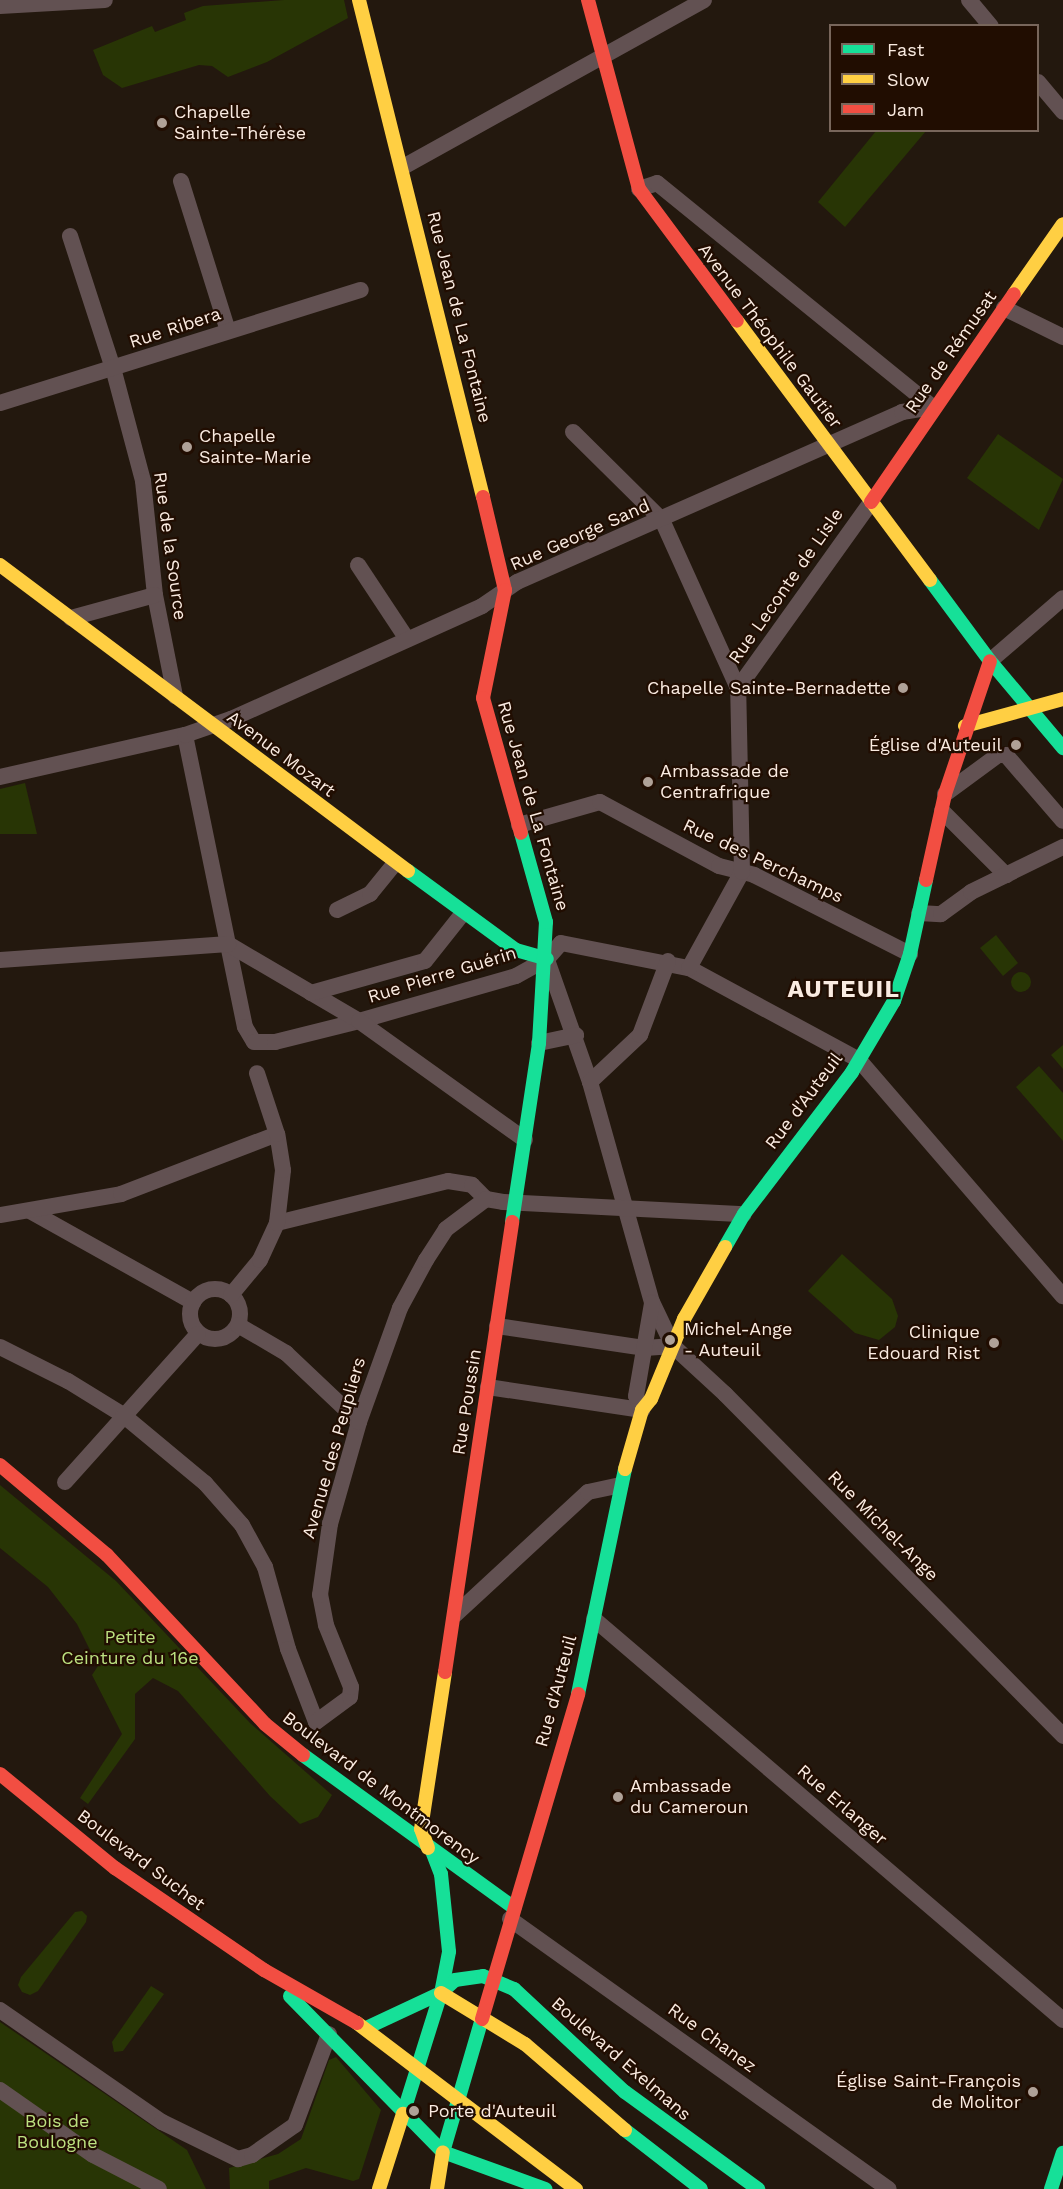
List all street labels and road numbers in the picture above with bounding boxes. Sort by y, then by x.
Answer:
street label: Rue Jean de La Fontaine [422,209,496,425]
street label: Avenue Théophile Gautier [693,239,847,433]
street label: Rue de Rémusat [901,287,1001,417]
street label: Rue Ribera [126,303,224,353]
street label: Rue de la Source [149,470,191,622]
street label: Rue George Sand [507,495,653,575]
street label: Rue Leconte de Lisle [724,504,848,668]
street label: Rue Jean de La Fontaine [493,698,573,914]
street label: Avenue Mozart [223,706,339,802]
street label: Rue des Perchamps [679,814,847,908]
street label: Rue Pierre Guérin [365,942,519,1008]
street label: Rue d'Auteuil [761,1048,847,1154]
street label: Rue Poussin [448,1347,486,1457]
street label: Avenue des Peupliers [298,1355,370,1541]
street label: Rue Michel-Ange [823,1466,943,1586]
street label: Rue d'Auteuil [531,1633,581,1749]
street label: Boulevard de Montmorency [278,1707,484,1869]
street label: Rue Erlanger [793,1760,891,1850]
street label: Boulevard Suchet [73,1805,209,1915]
street label: Boulevard Exelmans [547,1993,695,2125]
street label: Rue Chanez [663,1999,761,2077]

